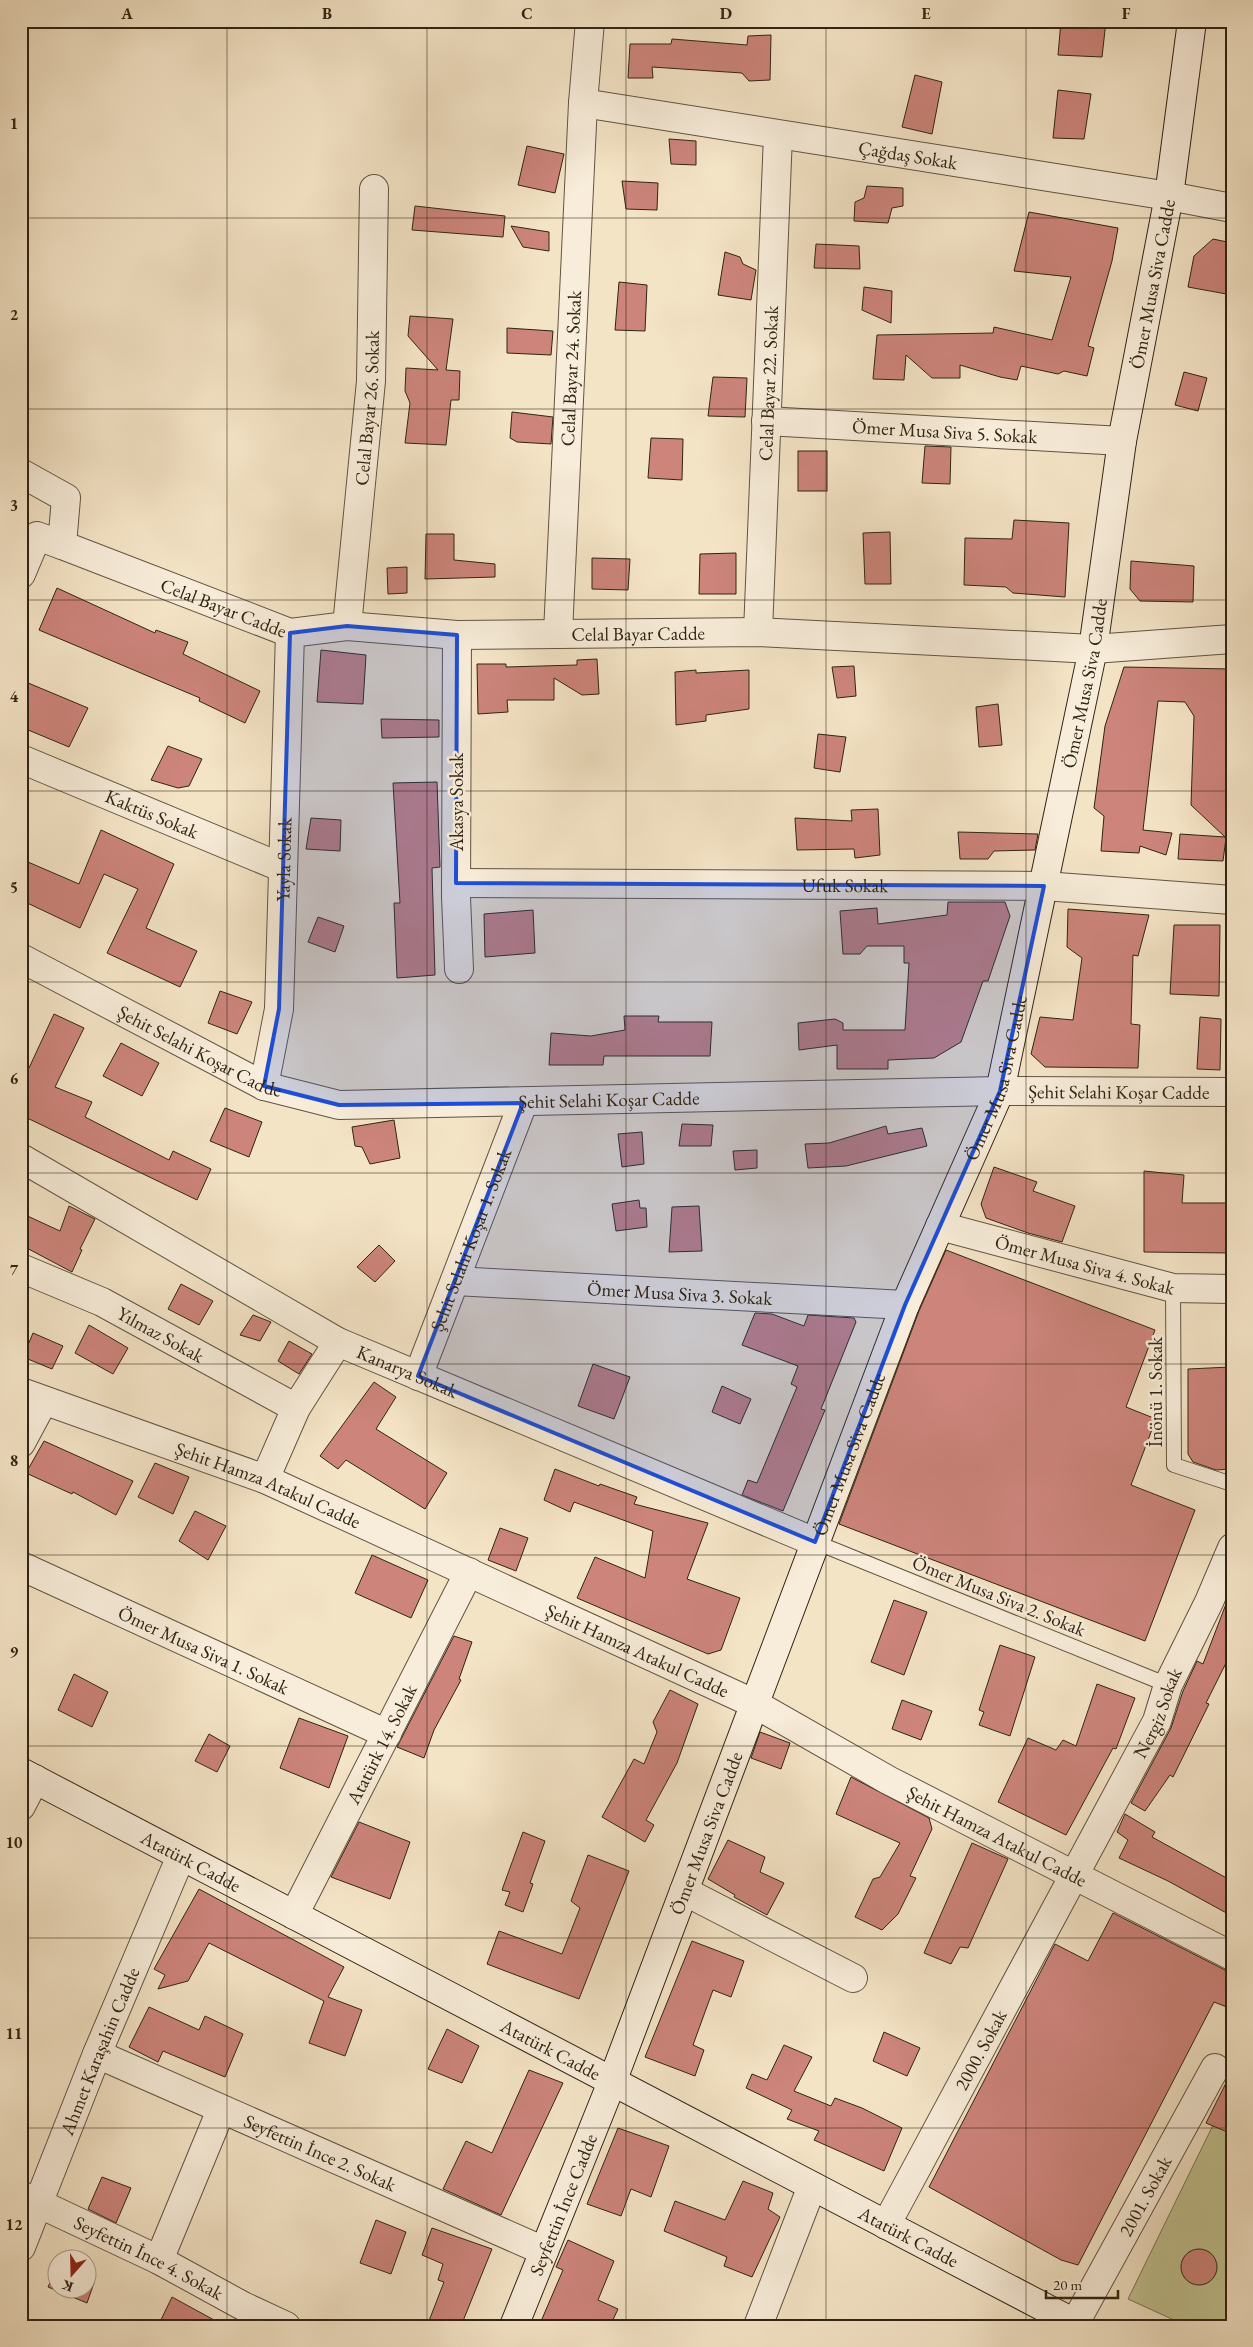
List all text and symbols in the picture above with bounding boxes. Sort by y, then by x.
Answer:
text: A [120,3,133,24]
text: B [322,3,332,24]
text: C [521,3,533,24]
text: D [720,3,732,24]
text: E [921,3,931,24]
text: F [1122,3,1131,24]
text: 1 [10,113,18,134]
street label: Çağdaş Sokak [857,134,960,175]
street label: Ömer Musa Siva Cadde [1124,197,1181,371]
street label: Celal Bayar 24. Sokak [554,289,587,447]
text: 2 [10,304,19,325]
street label: Celal Bayar 22. Sokak [752,304,784,461]
street label: Celal Bayar 26. Sokak [348,329,384,487]
street label: Ömer Musa Siva 5. Sokak [852,413,1039,449]
text: 3 [10,495,18,516]
street label: Celal Bayar Cadde [157,572,291,643]
street label: Ömer Musa Siva Cadde [1056,597,1112,770]
street label: Celal Bayar Cadde [571,620,705,646]
text: 4 [10,686,19,707]
street label: Akasya Sokak [444,752,469,852]
street label: Kaktüs Sokak [102,783,204,844]
street label: Yayla Sokak [270,816,297,902]
street label: Ufuk Sokak [802,872,889,898]
text: 5 [10,877,18,898]
street label: Ömer Musa Siva Cadde [958,993,1032,1164]
street label: Şehit Selahi Koşar Cadde [114,999,284,1103]
text: 6 [10,1068,19,1089]
street label: Şehit Selahi Koşar Cadde [1028,1079,1209,1104]
street label: Şehit Selahi Koşar Cadde [518,1085,700,1114]
street label: Şehit Selahi Koşar 1. Sokak [424,1144,517,1335]
street label: Ömer Musa Siva 4. Sokak [992,1229,1179,1301]
text: 7 [10,1259,19,1280]
street label: Ömer Musa Siva 3. Sokak [587,1276,774,1310]
street label: Yılmaz Sokak [113,1300,210,1369]
street label: İnönü 1. Sokak [1143,1336,1168,1447]
street label: Kanarya Sokak [353,1339,463,1404]
street label: Ömer Musa Siva Cadde [807,1369,891,1539]
street label: Şehit Hamza Atakul Cadde [172,1436,365,1534]
text: 8 [10,1450,18,1471]
street label: Ömer Musa Siva 2. Sokak [909,1550,1090,1643]
street label: Şehit Hamza Atakul Cadde [542,1597,733,1703]
street label: Ömer Musa Siva 1. Sokak [114,1600,294,1700]
text: 9 [10,1641,19,1662]
street label: Nergiz Sokak [1127,1662,1188,1762]
street label: Atatürk 14. Sokak [340,1679,423,1809]
street label: Ömer Musa Siva Cadde [664,1748,748,1918]
street label: Şehit Hamza Atakul Cadde [903,1779,1091,1892]
street label: Atatürk Cadde [136,1824,245,1897]
text: 10 [6,1832,23,1853]
street label: Ahmet Karaşahin Cadde [53,1963,145,2140]
street label: 2000. Sokak [948,2004,1013,2094]
street label: Atatürk Cadde [496,2012,605,2086]
text: 11 [6,2023,22,2044]
street label: Seyfettin İnce 2. Sokak [240,2108,401,2197]
street label: Seyfettin İnce Cadde [523,2130,603,2279]
street label: 2001. Sokak [1113,2150,1177,2241]
street label: Atatürk Cadde [854,2200,963,2273]
street label: Seyfettin İnce 4. Sokak [70,2209,229,2306]
text: 12 [6,2214,23,2235]
north arrow [48,2250,98,2300]
scale bar [1046,2267,1118,2299]
text: 20 m [1053,2275,1082,2294]
text: K [59,2276,76,2297]

